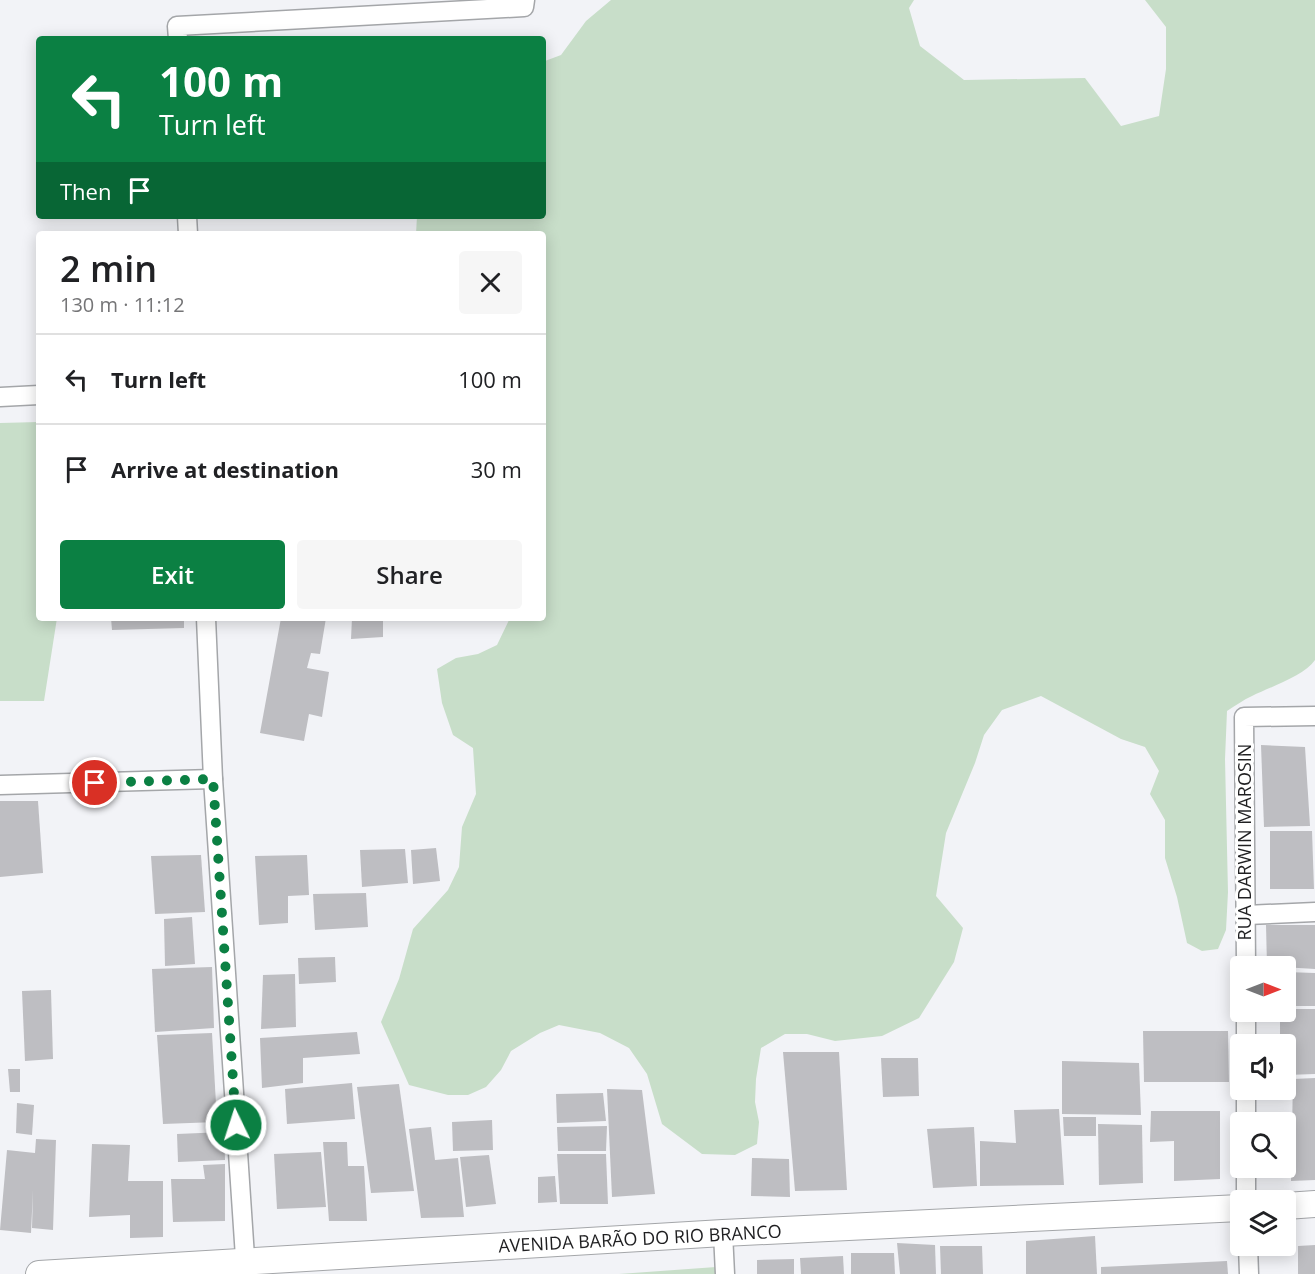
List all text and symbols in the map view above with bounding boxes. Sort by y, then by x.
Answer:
text: 100 m [159,52,283,109]
icon: left [60,60,138,138]
text: Turn left [159,106,266,143]
icon: arrive [123,174,156,207]
text: Then [60,176,111,206]
text: 2 min [60,244,157,293]
button: close [459,251,522,314]
text: 130 m · 11:12 [60,291,185,318]
icon: left [60,363,93,396]
text: Turn left [111,364,206,394]
text: 100 m [458,364,522,394]
icon: arrive [60,453,93,486]
text: Arrive at destination [111,454,339,484]
text: 30 m [471,454,522,484]
button: Exit [60,540,285,609]
button: Share [297,540,522,609]
street label: RUA DARWIN MAROSIN [1232,744,1256,940]
pin [69,757,120,808]
icon: arrive [78,766,111,799]
north arrow [1230,956,1296,1022]
map controls [1230,956,1296,1256]
button: sound [1230,1034,1296,1100]
position arrow [204,1093,268,1157]
button: search [1230,1112,1296,1178]
button: layers [1230,1190,1296,1256]
street label: AVENIDA BARÃO DO RIO BRANCO [498,1219,782,1257]

